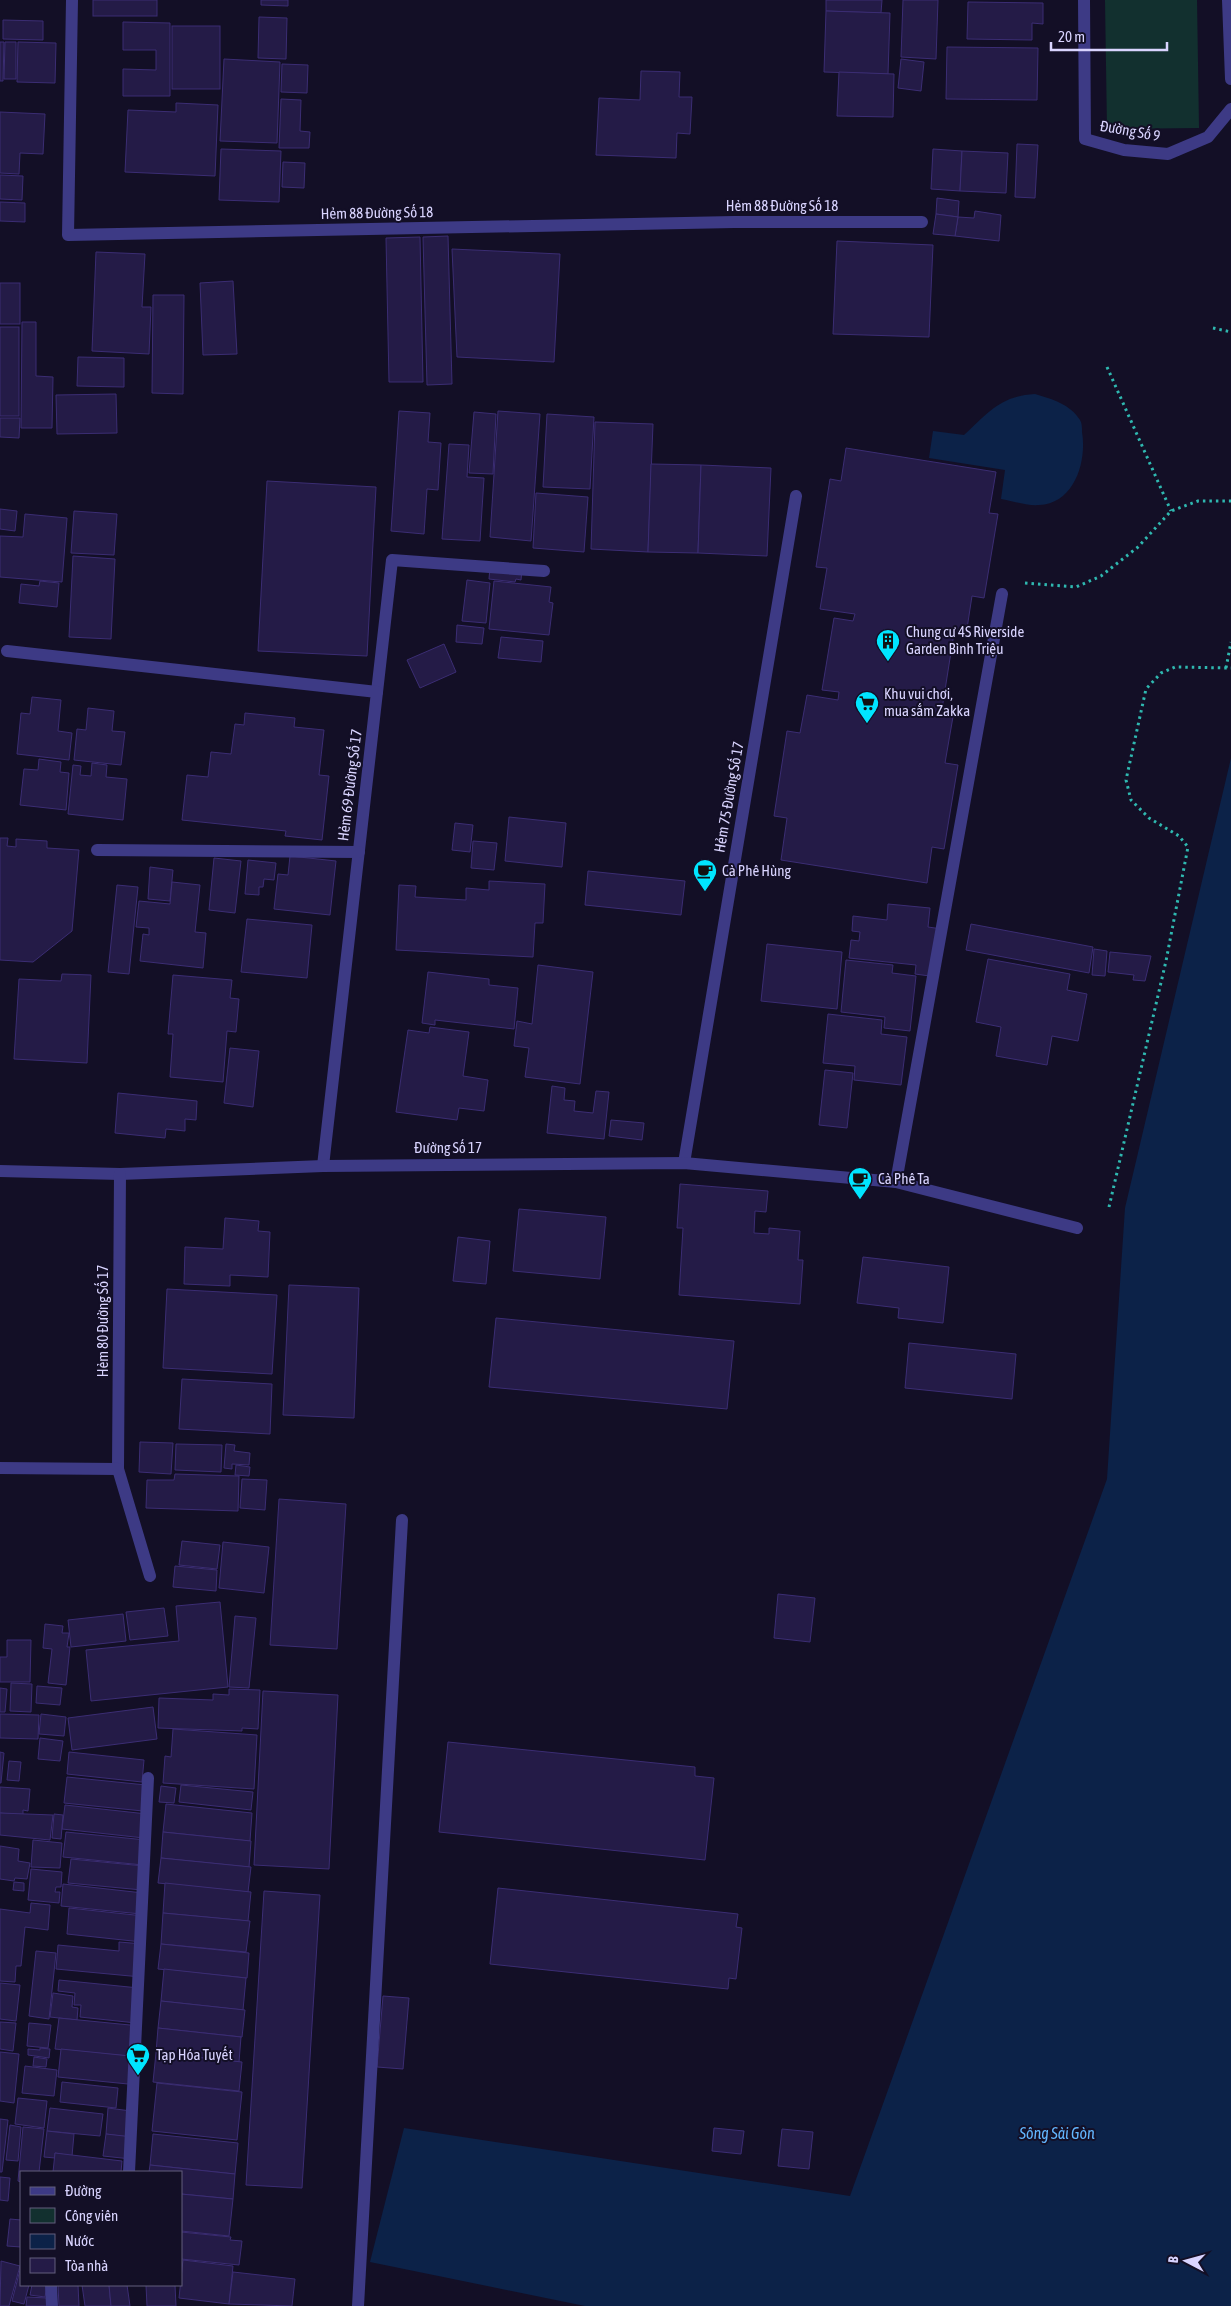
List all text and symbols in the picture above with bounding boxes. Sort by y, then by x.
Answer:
scale bar [1051,20,1167,52]
text: 20 m [1058,28,1085,45]
street label: Đường Số 9 [1099,117,1162,144]
street label: Hẻm 88 Đường Số 18 [726,197,838,214]
street label: Hẻm 88 Đường Số 18 [321,203,433,222]
place label: Chung cư 4S Riverside Garden Bình Triệu [906,623,1024,657]
building icon: Chung cư 4S Riverside Garden Bình Triệu [875,628,901,662]
place label: Khu vui chơi, mua sắm Zakka [884,685,970,719]
supermarket icon: Khu vui chơi, mua sắm Zakka [854,690,880,724]
street label: Hẻm 69 Đường Số 17 [334,728,365,842]
street label: Hẻm 75 Đường Số 17 [710,740,747,854]
cafe icon: Cà Phê Hùng [692,858,718,892]
place label: Cà Phê Hùng [722,862,792,879]
street label: Đường Số 17 [414,1139,482,1156]
cafe icon: Cà Phê Ta [847,1166,873,1200]
place label: Cà Phê Ta [878,1170,930,1187]
street label: Hẻm 80 Đường Số 17 [94,1265,111,1377]
supermarket icon: Tạp Hóa Tuyết [125,2042,151,2076]
place label: Tạp Hóa Tuyết [156,2046,233,2063]
water label: Sông Sài Gòn [1018,2124,1095,2143]
legend [20,2171,182,2286]
text: Đường [65,2182,102,2199]
text: Công viên [65,2207,118,2224]
text: Nước [65,2232,94,2249]
north arrow [1161,2236,1211,2286]
text: B [1165,2255,1181,2264]
text: Tòa nhà [65,2257,108,2274]

